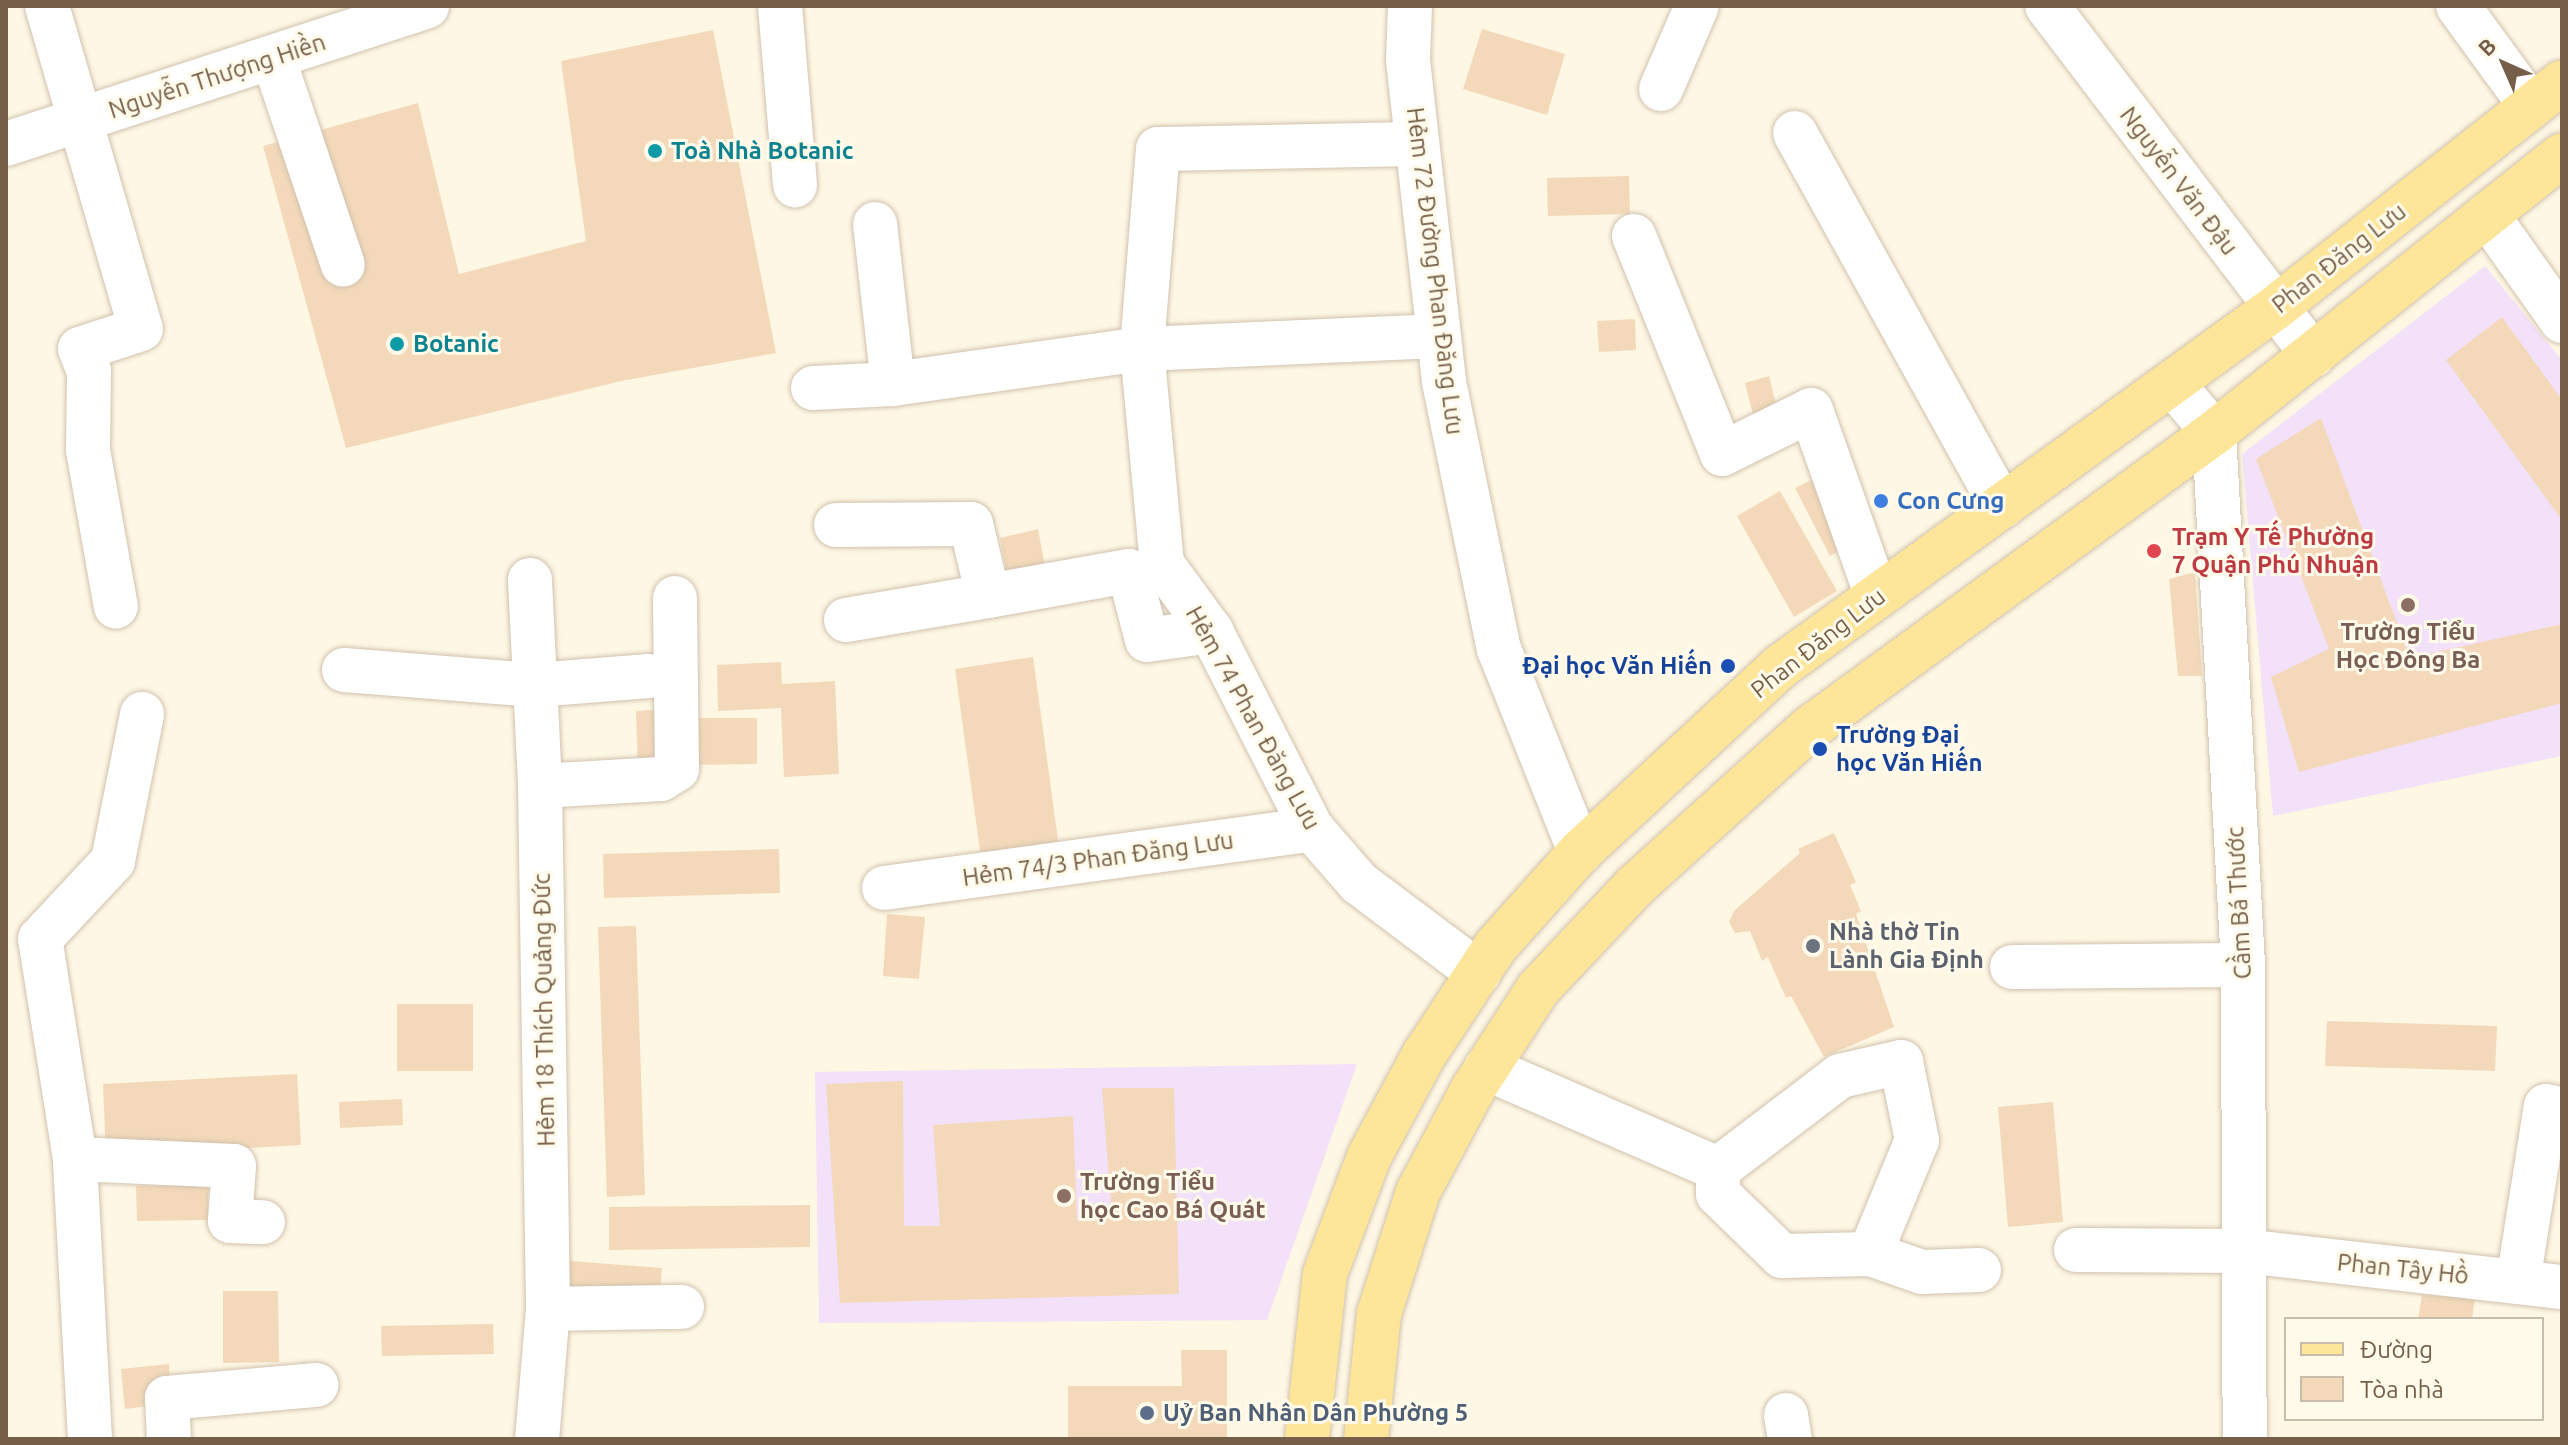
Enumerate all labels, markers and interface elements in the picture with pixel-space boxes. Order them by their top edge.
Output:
north arrow [2464,24,2544,104]
street label: Nguyễn Thượng Hiền [105,27,329,125]
text: B [2473,33,2501,61]
street label: Nguyễn Văn Đậu [2114,101,2244,261]
street label: Hẻm 72 Đường Phan Đăng Lưu [1401,106,1469,436]
place label: Toà Nhà Botanic [671,137,853,165]
marker: Toà Nhà Botanic [646,142,664,160]
street label: Phan Đăng Lưu [2266,197,2412,319]
place label: Botanic [413,330,499,358]
marker: Botanic [388,335,406,353]
place label: Con Cưng [1897,487,2004,515]
marker: Con Cưng [1872,492,1890,510]
place label: Trạm Y Tế Phường 7 Quận Phú Nhuận [2172,523,2379,579]
marker: Trạm Y Tế Phường 7 Quận Phú Nhuận [2143,540,2165,562]
street label: Phan Đăng Lưu [1745,582,1891,704]
marker: Trường Tiểu Học Đông Ba [2399,596,2417,614]
street label: Hẻm 74 Phan Đăng Lưu [1180,601,1326,835]
place label: Trường Tiểu Học Đông Ba [2336,618,2480,674]
place label: Đại học Văn Hiến [1522,652,1712,680]
marker: Đại học Văn Hiến [1719,657,1737,675]
place label: Trường Đại học Văn Hiến [1836,721,1983,777]
marker: Trường Đại học Văn Hiến [1811,740,1829,758]
street label: Hẻm 74/3 Phan Đăng Lưu [961,826,1235,892]
street label: Cầm Bá Thước [2221,826,2257,980]
street label: Hẻm 18 Thích Quảng Đức [527,873,561,1147]
place label: Nhà thờ Tin Lành Gia Định [1829,918,1984,974]
marker: Nhà thờ Tin Lành Gia Định [1804,937,1822,955]
place label: Trường Tiểu học Cao Bá Quát [1080,1168,1266,1224]
marker: Trường Tiểu học Cao Bá Quát [1055,1187,1073,1205]
street label: Phan Tây Hồ [2336,1248,2470,1290]
legend [2284,1317,2544,1421]
text: Đường [2360,1336,2433,1363]
text: Tòa nhà [2360,1376,2444,1403]
place label: Uỷ Ban Nhân Dân Phường 5 [1163,1399,1468,1427]
marker: Uỷ Ban Nhân Dân Phường 5 [1138,1404,1156,1422]

